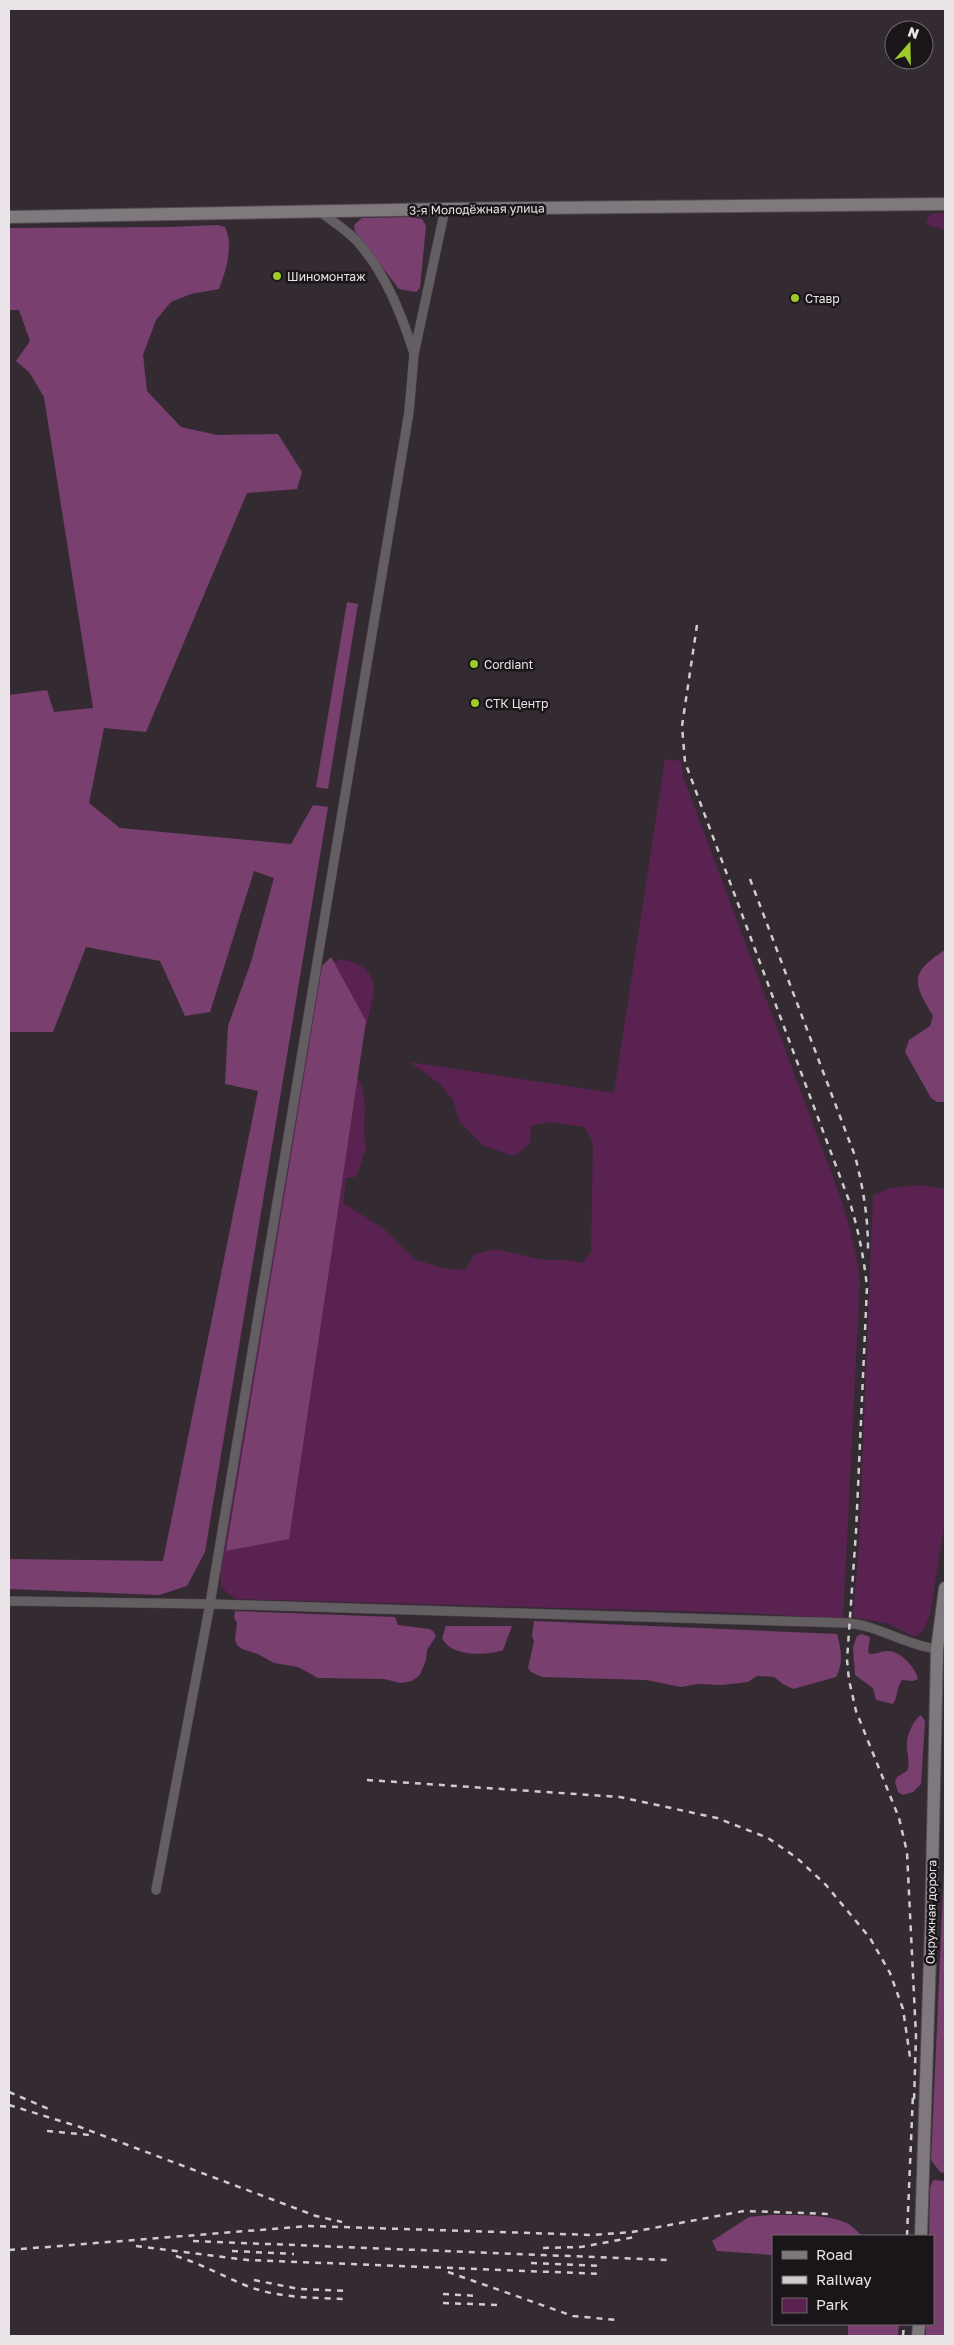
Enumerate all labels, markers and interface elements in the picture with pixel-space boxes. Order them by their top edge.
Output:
north arrow [884,20,934,70]
text: N [906,23,922,42]
street label: 3-я Молодёжная улица [409,200,545,218]
place label: Шиномонтаж [287,269,366,284]
marker: Шиномонтаж [271,270,283,282]
place label: Ставр [805,291,840,306]
marker: Ставр [789,292,801,304]
place label: Cordiant [484,657,534,672]
marker: Cordiant [468,658,480,670]
place label: СТК Центр [485,696,548,711]
marker: СТК Центр [469,697,481,709]
street label: Окружная дорога [923,1860,939,1964]
legend [772,2235,934,2325]
text: Road [816,2245,853,2263]
text: Railway [816,2270,872,2288]
text: Park [816,2295,849,2313]

